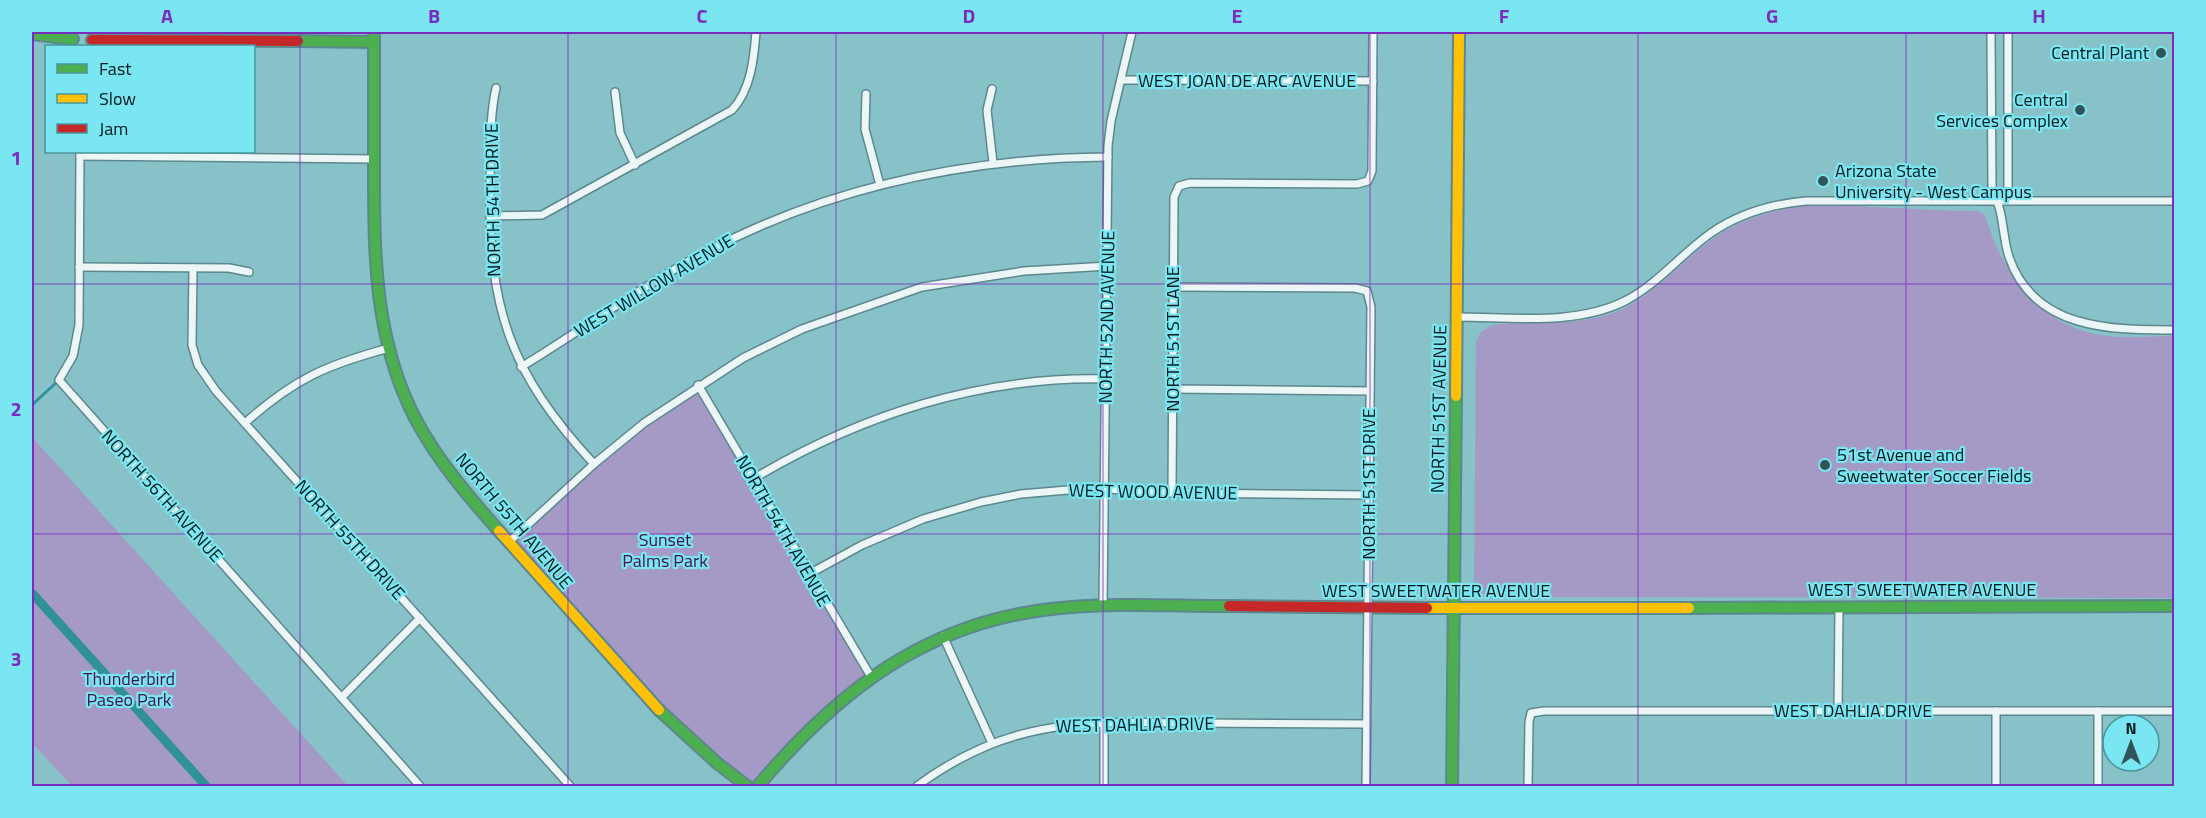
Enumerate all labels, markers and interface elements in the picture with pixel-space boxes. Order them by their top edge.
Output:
text: A [161,0,173,31]
text: B [428,0,440,31]
text: C [697,0,708,31]
text: D [963,0,975,31]
text: E [1231,0,1243,31]
text: F [1499,0,1510,31]
text: G [1766,0,1778,31]
text: H [2032,0,2046,31]
place label: Central Plant [2051,39,2150,66]
legend [45,45,255,153]
marker: Central Plant [2154,46,2168,60]
text: Fast [99,55,132,82]
street label: WEST JOAN DE ARC AVENUE [1138,67,1356,94]
text: Slow [99,85,136,112]
place label: Central Services Complex [1936,86,2068,134]
marker: Central Services Complex [2073,103,2087,117]
text: Jam [99,115,128,142]
street label: NORTH 54TH DRIVE [478,123,507,277]
text: 1 [10,142,22,173]
place label: Arizona State University - West Campus [1835,157,2032,205]
marker: Arizona State University - West Campus [1816,174,1830,188]
street label: WEST WILLOW AVENUE [569,227,739,344]
street label: NORTH 52ND AVENUE [1091,230,1122,404]
street label: NORTH 51ST LANE [1159,266,1186,412]
street label: NORTH 51ST AVENUE [1424,325,1453,493]
text: 2 [10,393,22,424]
street label: NORTH 51ST DRIVE [1355,408,1382,560]
street label: NORTH 56TH AVENUE [95,423,230,568]
place label: 51st Avenue and Sweetwater Soccer Fields [1837,441,2031,489]
street label: NORTH 55TH AVENUE [449,447,580,595]
street label: NORTH 54TH AVENUE [729,450,838,611]
marker: 51st Avenue and Sweetwater Soccer Fields [1818,458,1832,472]
street label: NORTH 55TH DRIVE [289,473,412,606]
street label: WEST WOOD AVENUE [1068,477,1238,506]
park label: Sunset Palms Park [622,526,708,574]
street label: WEST SWEETWATER AVENUE [1808,576,2036,603]
street label: WEST SWEETWATER AVENUE [1322,577,1550,604]
text: 3 [10,643,22,674]
park label: Thunderbird Paseo Park [83,665,175,713]
street label: WEST DAHLIA DRIVE [1774,697,1932,724]
street label: WEST DAHLIA DRIVE [1055,710,1215,739]
north arrow [2101,713,2161,773]
text: N [2125,716,2137,740]

